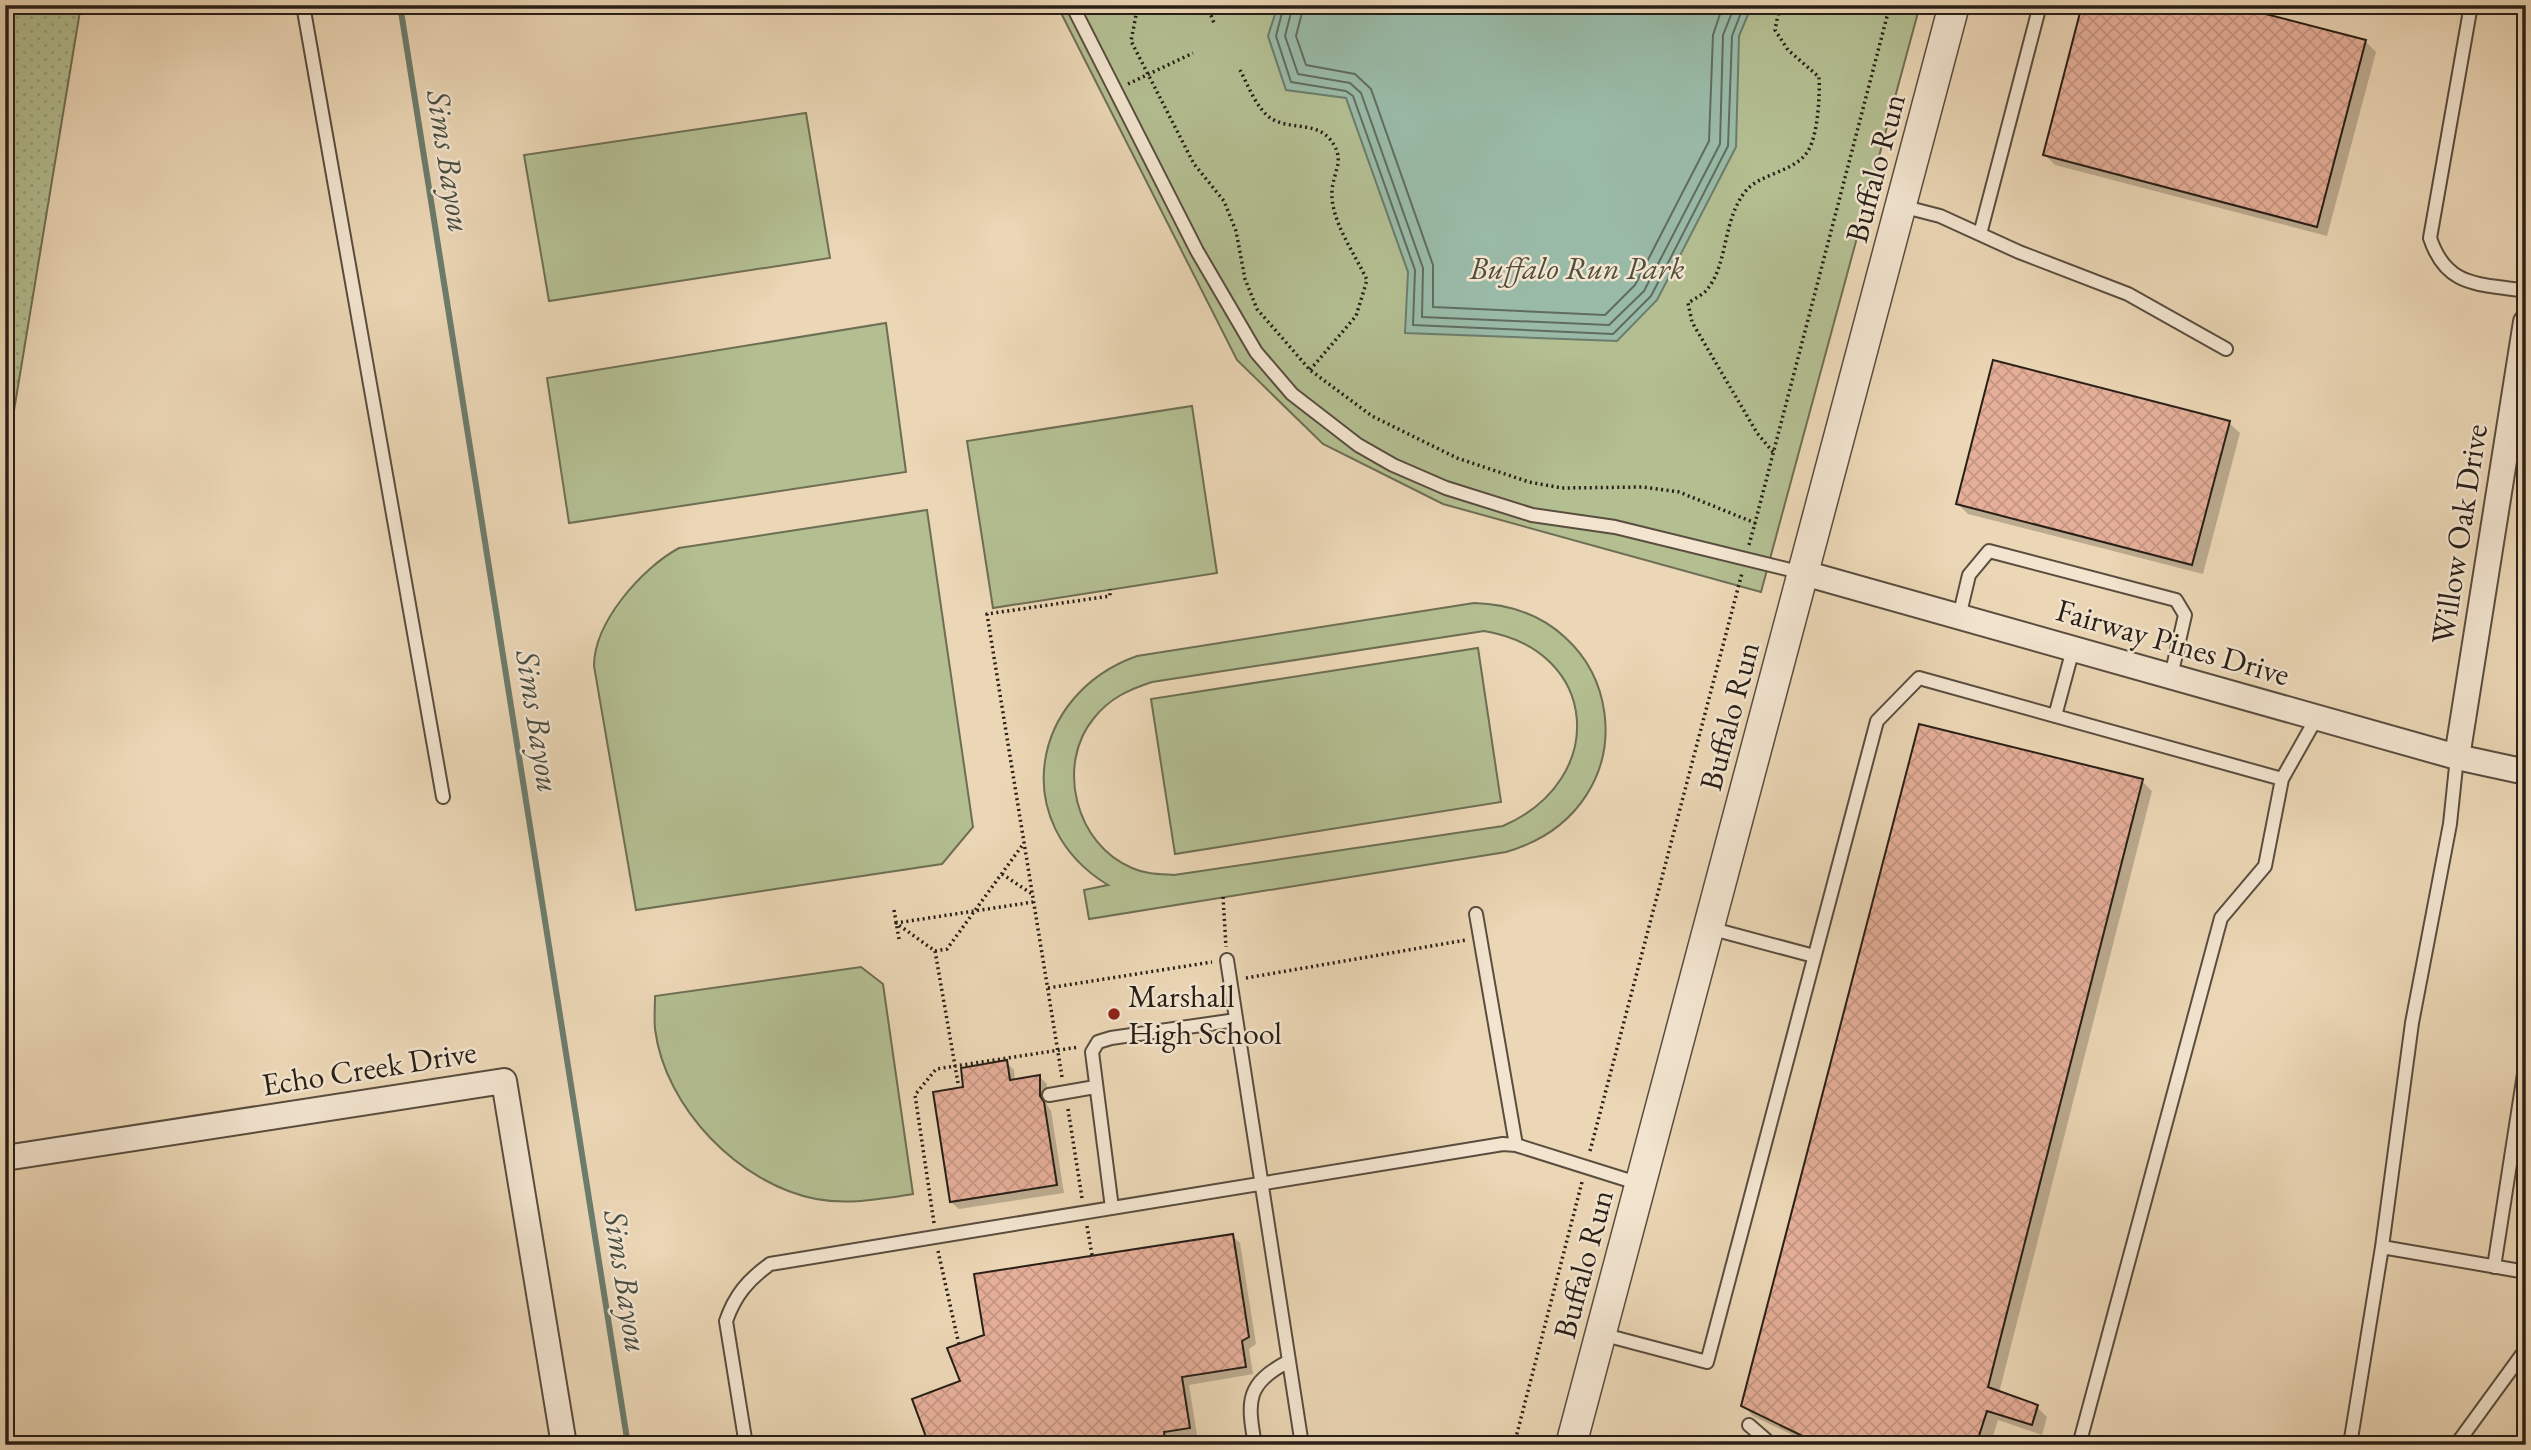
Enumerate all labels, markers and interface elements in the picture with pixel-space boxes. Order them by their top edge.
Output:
water label: Sims Bayou [417,86,482,235]
street label: Buffalo Run [1835,89,1915,247]
park label: Buffalo Run Park [1468,247,1685,289]
street label: Willow Oak Drive [2421,421,2497,647]
street label: Fairway Pines Drive [2051,589,2295,695]
street label: Buffalo Run [1689,637,1769,795]
water label: Sims Bayou [506,646,571,795]
place label: Marshall High School [1128,975,1282,1054]
marker: Marshall High School [1106,1006,1122,1022]
street label: Echo Creek Drive [259,1030,479,1106]
street label: Buffalo Run [1543,1185,1623,1343]
water label: Sims Bayou [594,1206,659,1355]

